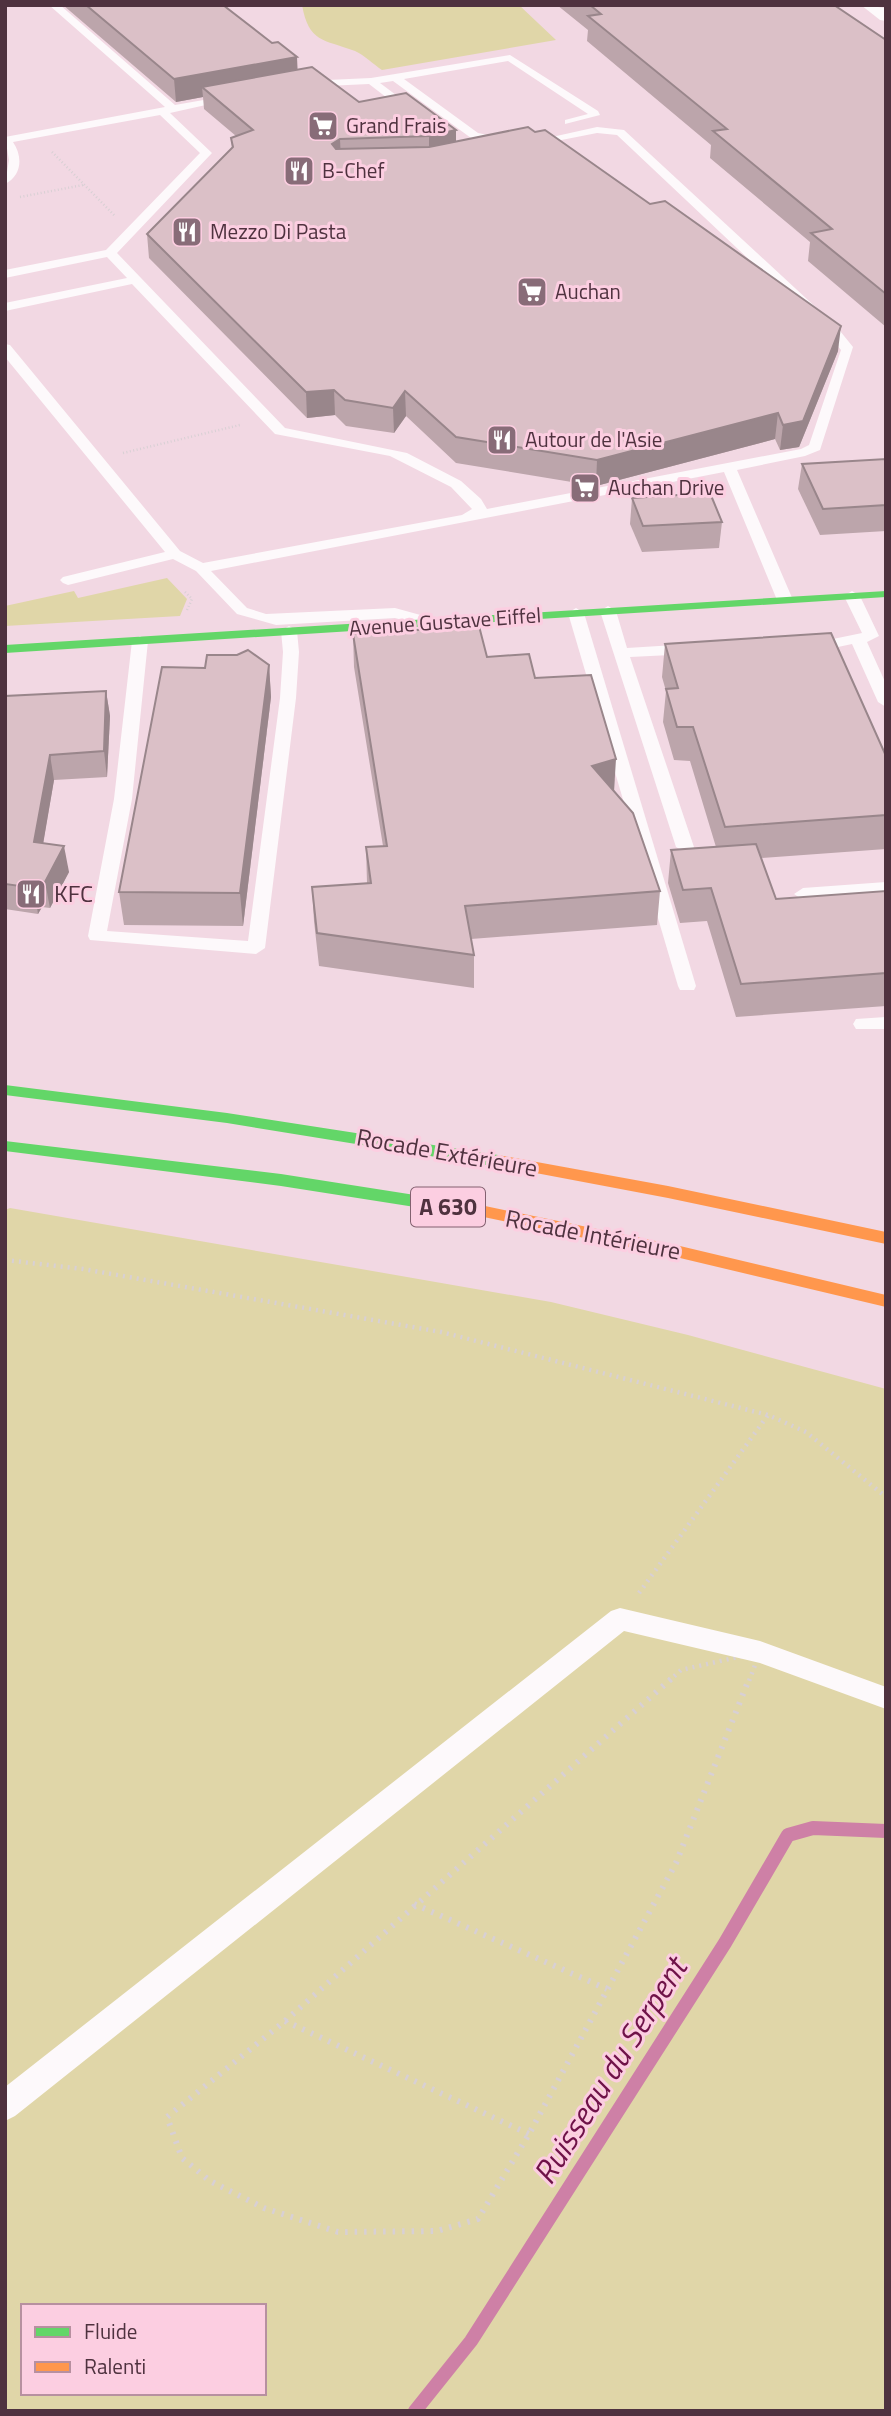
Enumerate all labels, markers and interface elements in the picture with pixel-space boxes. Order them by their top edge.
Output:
supermarket icon: Grand Frais [306,109,340,143]
place label: Grand Frais [346,109,447,141]
restaurant icon: B-Chef [282,154,316,188]
place label: B-Chef [322,154,384,186]
restaurant icon: Mezzo Di Pasta [170,215,204,249]
place label: Mezzo Di Pasta [210,215,347,247]
supermarket icon: Auchan [515,275,549,309]
place label: Auchan [555,275,621,307]
restaurant icon: Autour de l'Asie [485,423,519,457]
place label: Autour de l'Asie [525,423,662,455]
supermarket icon: Auchan Drive [568,471,602,505]
place label: Auchan Drive [608,471,724,503]
street label: Avenue Gustave Eiffel [348,598,542,644]
place label: KFC [54,875,93,911]
restaurant icon: KFC [14,877,48,911]
street label: Rocade Extérieure [354,1118,540,1186]
road number: A 630 [411,1188,485,1226]
street label: Rocade Intérieure [503,1199,684,1269]
water label: Ruisseau du Serpent [520,1945,700,2193]
legend [21,2304,266,2395]
text: Fluide [84,2315,137,2347]
text: Ralenti [84,2350,146,2382]

